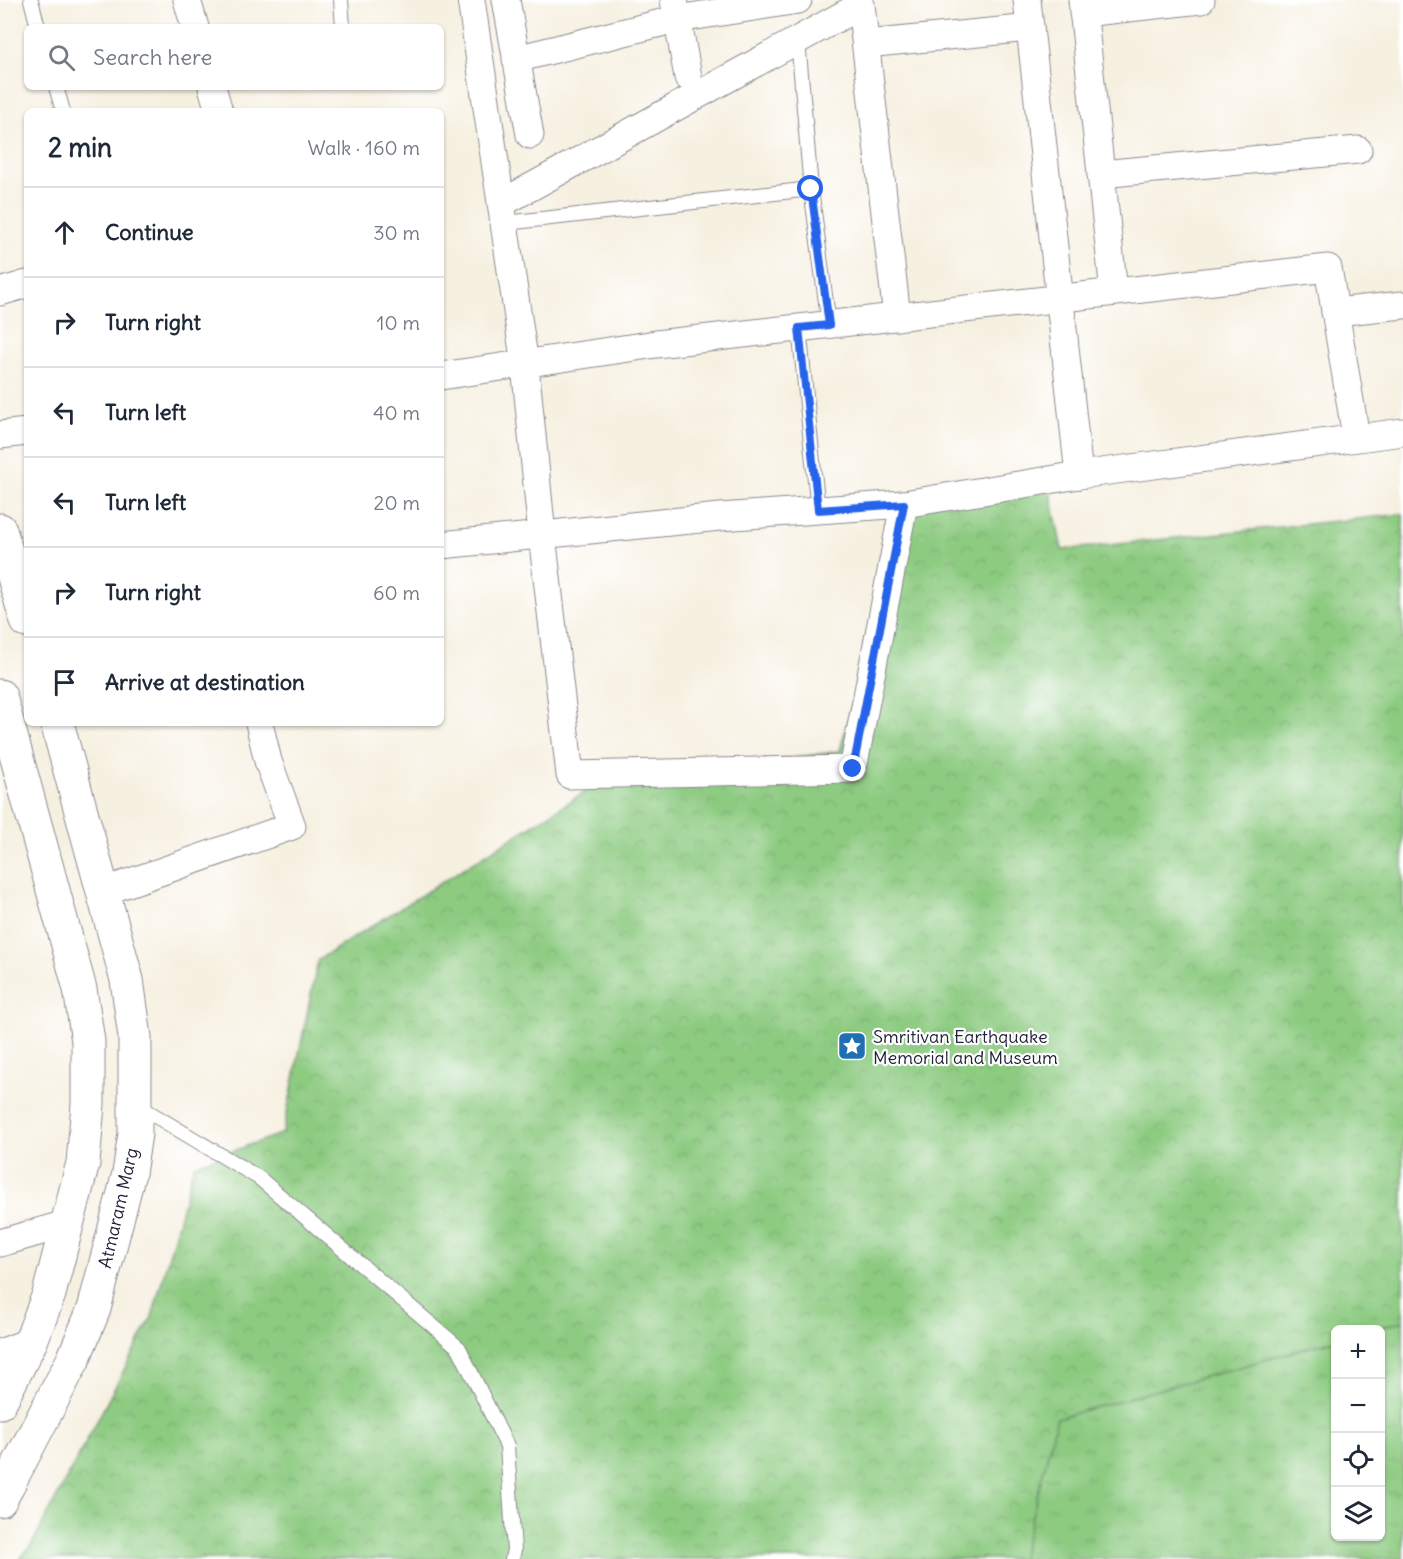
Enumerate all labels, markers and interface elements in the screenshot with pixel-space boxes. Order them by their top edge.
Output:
search box [24,24,444,90]
icon: search [45,41,78,74]
text: Search here [93,43,212,71]
text: 2 min [48,131,112,164]
text: Walk · 160 m [307,135,420,160]
route start [797,175,823,201]
icon: ahead [48,216,81,249]
text: Continue [105,218,194,246]
text: 30 m [373,220,420,245]
icon: right [48,306,81,339]
text: Turn right [105,308,201,336]
text: 10 m [377,310,420,335]
icon: left [48,396,81,429]
text: Turn left [105,398,186,426]
text: 40 m [373,400,420,425]
icon: left [48,486,81,519]
text: Turn left [105,488,186,516]
text: 20 m [374,490,420,515]
icon: right [48,576,81,609]
text: Turn right [105,578,201,606]
text: 60 m [373,580,420,605]
icon: arrive [48,666,81,699]
text: Arrive at destination [105,668,305,696]
route end [839,755,865,781]
place label: Smritivan Earthquake Memorial and Museum [873,1025,1058,1069]
place icon: Smritivan Earthquake Memorial and Museum [836,1030,868,1062]
street label: Atmaram Marg [93,1146,143,1270]
map controls [1331,1325,1385,1541]
button: + [1331,1325,1385,1379]
button: − [1331,1379,1385,1433]
button: locate [1331,1433,1385,1487]
button: layers [1331,1487,1385,1541]

